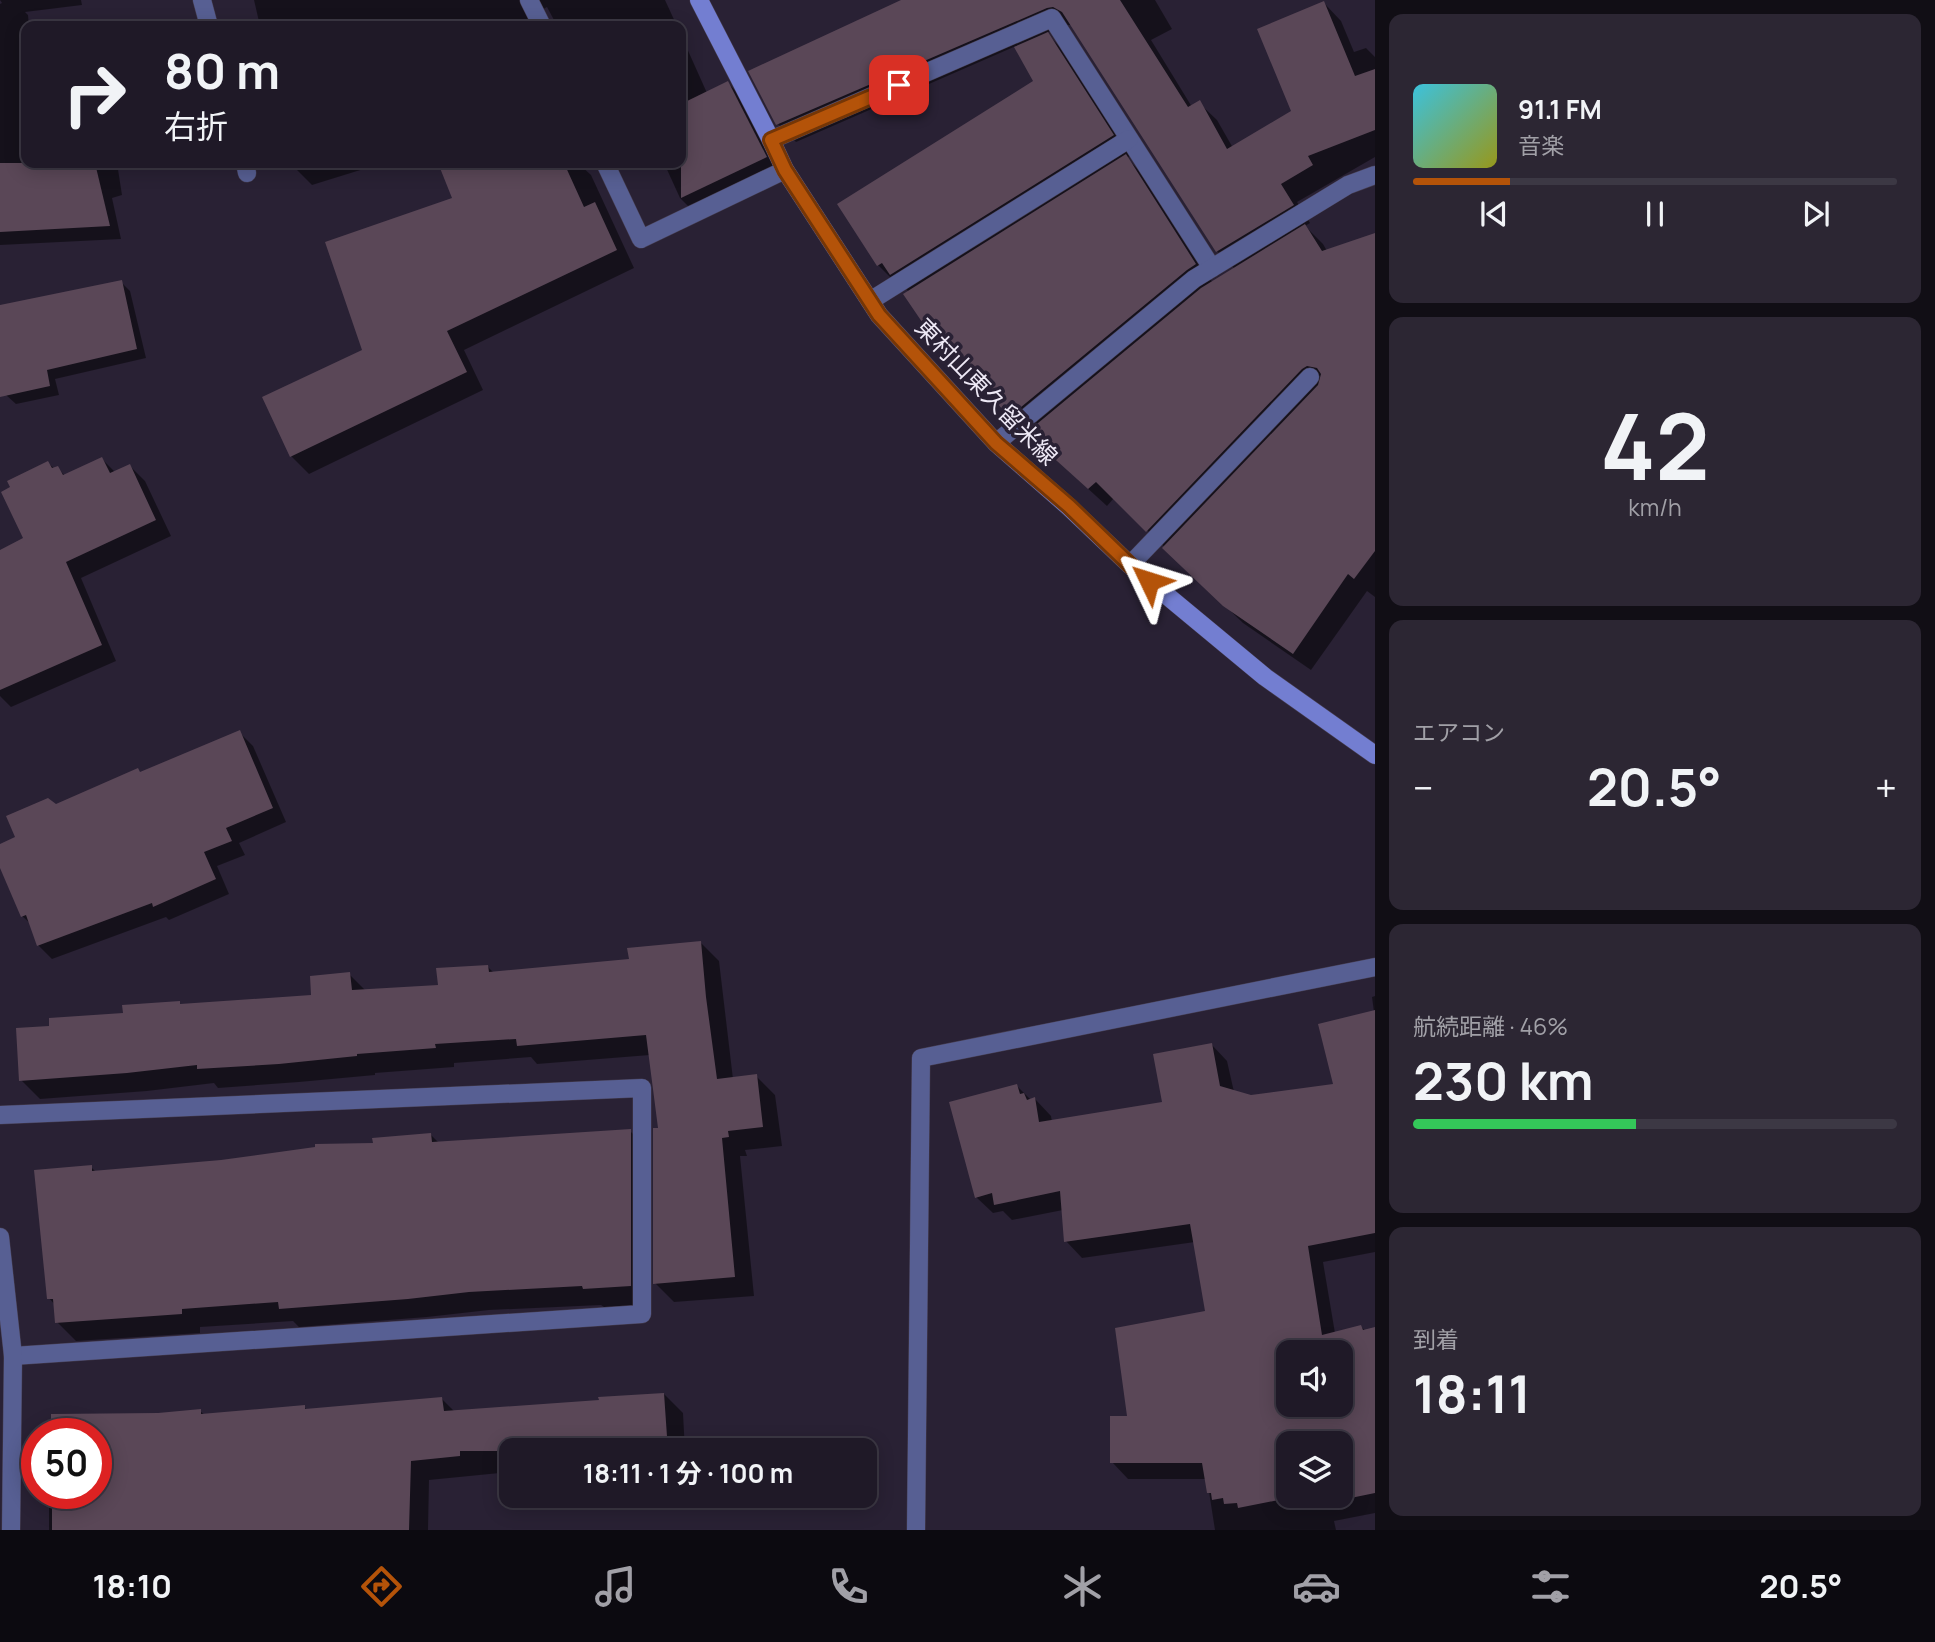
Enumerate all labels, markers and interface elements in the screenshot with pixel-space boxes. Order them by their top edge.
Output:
text: 80 m [164,37,280,104]
icon: right [49,49,140,140]
pin [869,55,929,115]
icon: arrive [880,66,918,104]
text: 91.1 FM [1518,91,1602,127]
text: 右折 [164,104,228,148]
text: 音楽 [1518,129,1564,161]
icon: previous [1475,195,1513,233]
icon: pause [1636,195,1674,233]
icon: next [1797,195,1835,233]
street label: 東村山東久留米線 [908,310,1066,472]
text: 42 [1600,383,1710,507]
text: km/h [1628,491,1682,523]
position arrow [1112,544,1186,618]
text: エアコン [1413,716,1505,748]
text: 20.5° [1587,751,1722,822]
text: − [1413,761,1434,813]
text: + [1875,761,1897,813]
text: 航続距離 · 46% [1413,1010,1568,1042]
text: 230 km [1413,1045,1594,1116]
text: 到着 [1413,1323,1459,1355]
map controls [1276,1340,1353,1508]
button: sound [1276,1340,1353,1417]
text: 18:11 [1413,1358,1531,1429]
speed limit sign: 50 [21,1418,112,1509]
button: layers [1276,1431,1353,1508]
text: 18:11 · 1 分 · 100 m [583,1455,793,1491]
icon: directions [357,1562,406,1611]
icon: music [591,1562,640,1611]
icon: phone [824,1562,873,1611]
icon: climate [1058,1562,1107,1611]
icon: car [1292,1562,1341,1611]
icon: filters [1526,1562,1575,1611]
text: 18:10 [92,1564,172,1608]
text: 20.5° [1760,1564,1843,1608]

